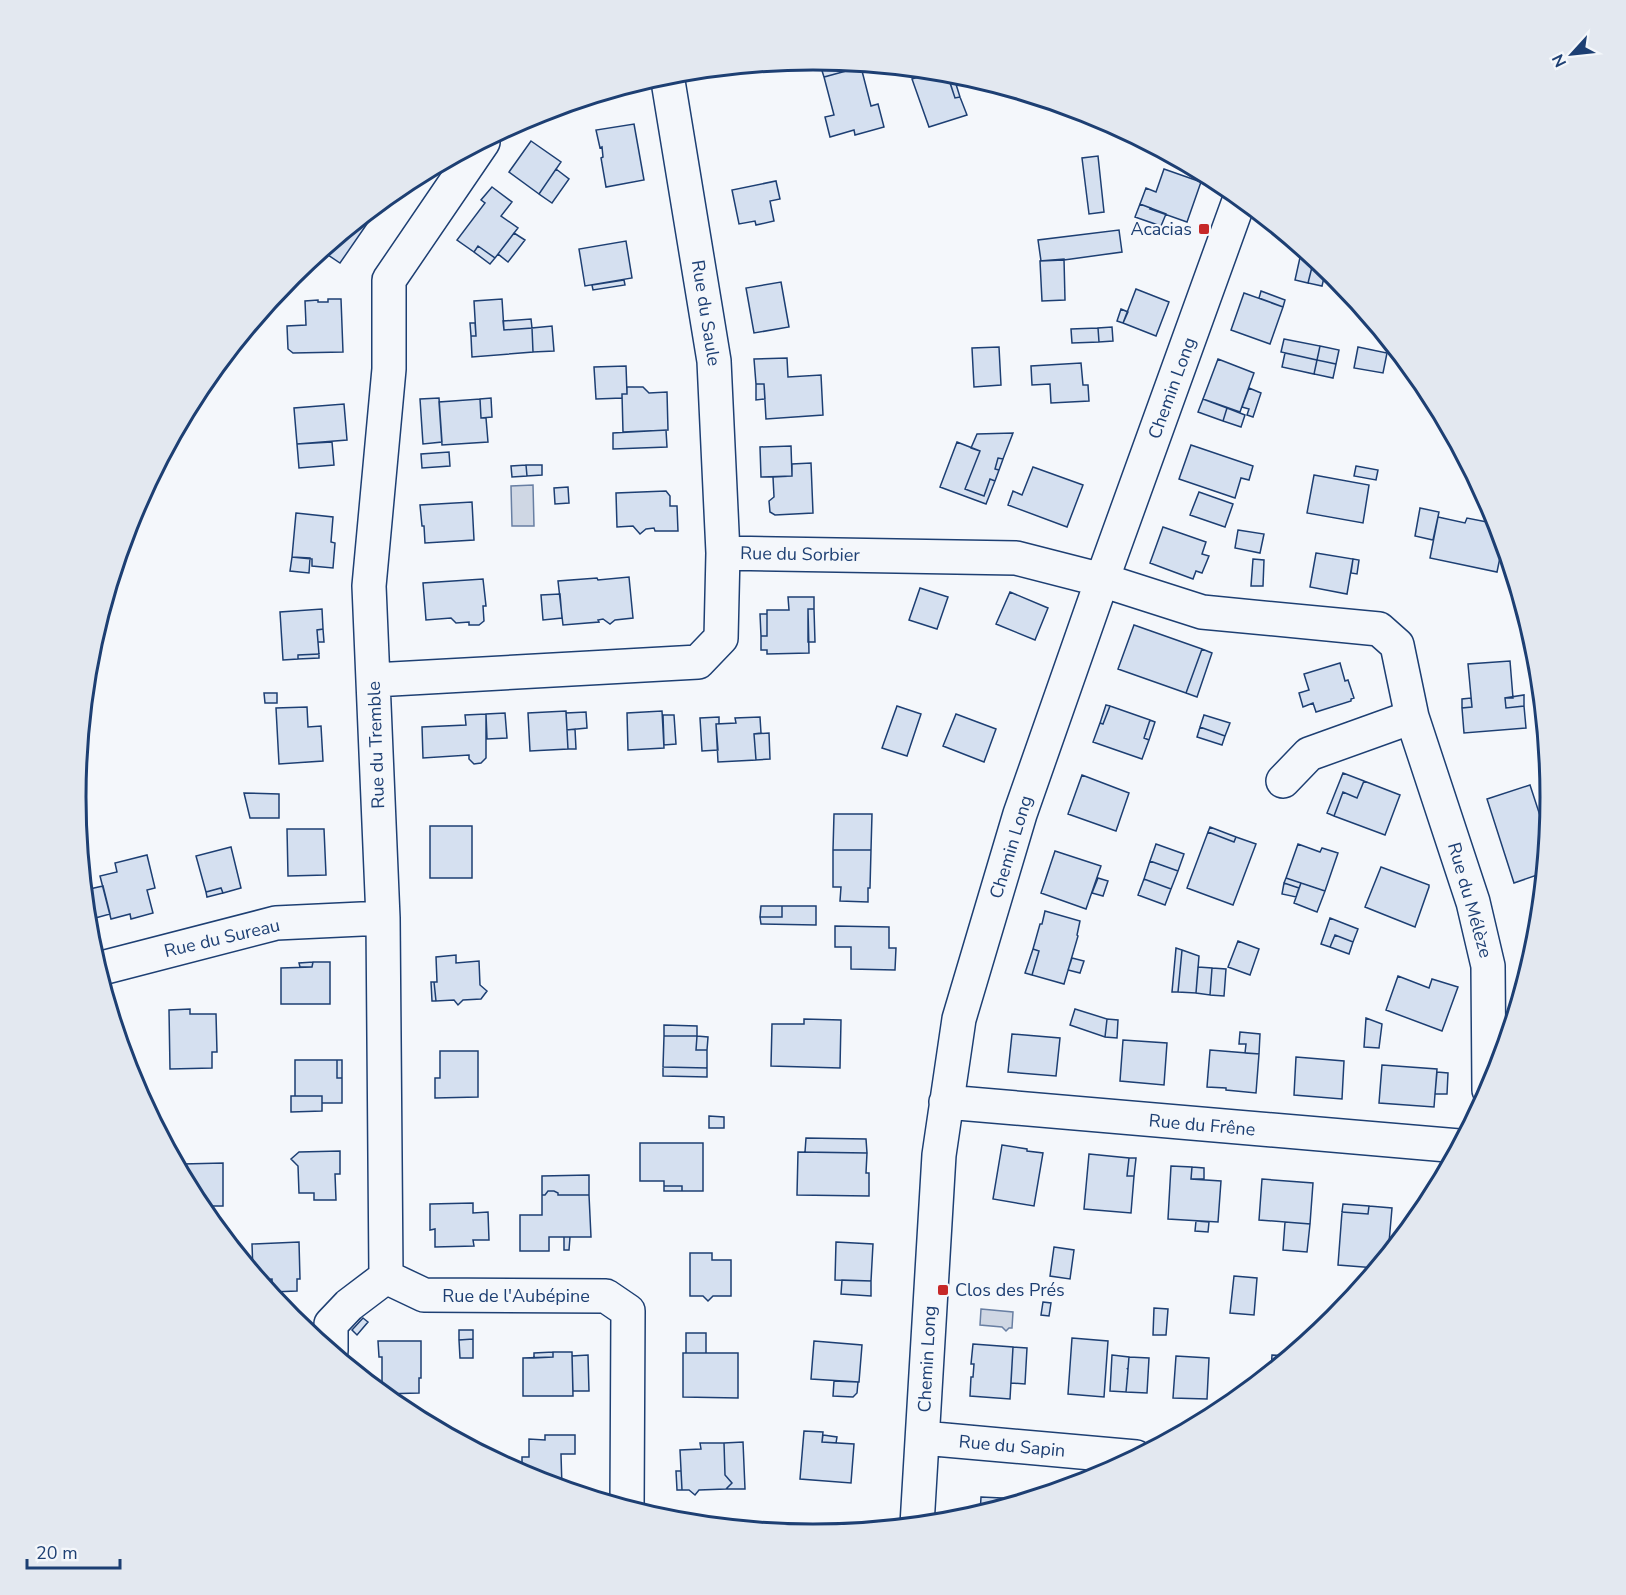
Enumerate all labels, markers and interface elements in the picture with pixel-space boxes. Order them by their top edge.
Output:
north arrow [1542,24,1602,84]
text: N [1547,50,1572,71]
place label: Acacias [1130,217,1192,241]
marker: Acacias [1197,222,1211,236]
street label: Rue du Saule [686,258,726,368]
street label: Chemin Long [1142,334,1202,442]
street label: Rue du Sorbier [740,541,861,567]
street label: Rue du Tremble [362,681,390,809]
street label: Chemin Long [984,792,1038,902]
street label: Rue du Mélèze [1442,839,1498,961]
street label: Rue du Sureau [162,913,282,963]
street label: Rue du Frêne [1148,1108,1256,1142]
place label: Clos des Prés [955,1278,1065,1302]
marker: Clos des Prés [936,1283,950,1297]
street label: Rue de l'Aubépine [442,1284,590,1308]
street label: Chemin Long [912,1305,942,1413]
street label: Rue du Sapin [958,1429,1066,1463]
scale bar [27,1532,120,1570]
text: 20 m [36,1541,78,1565]

